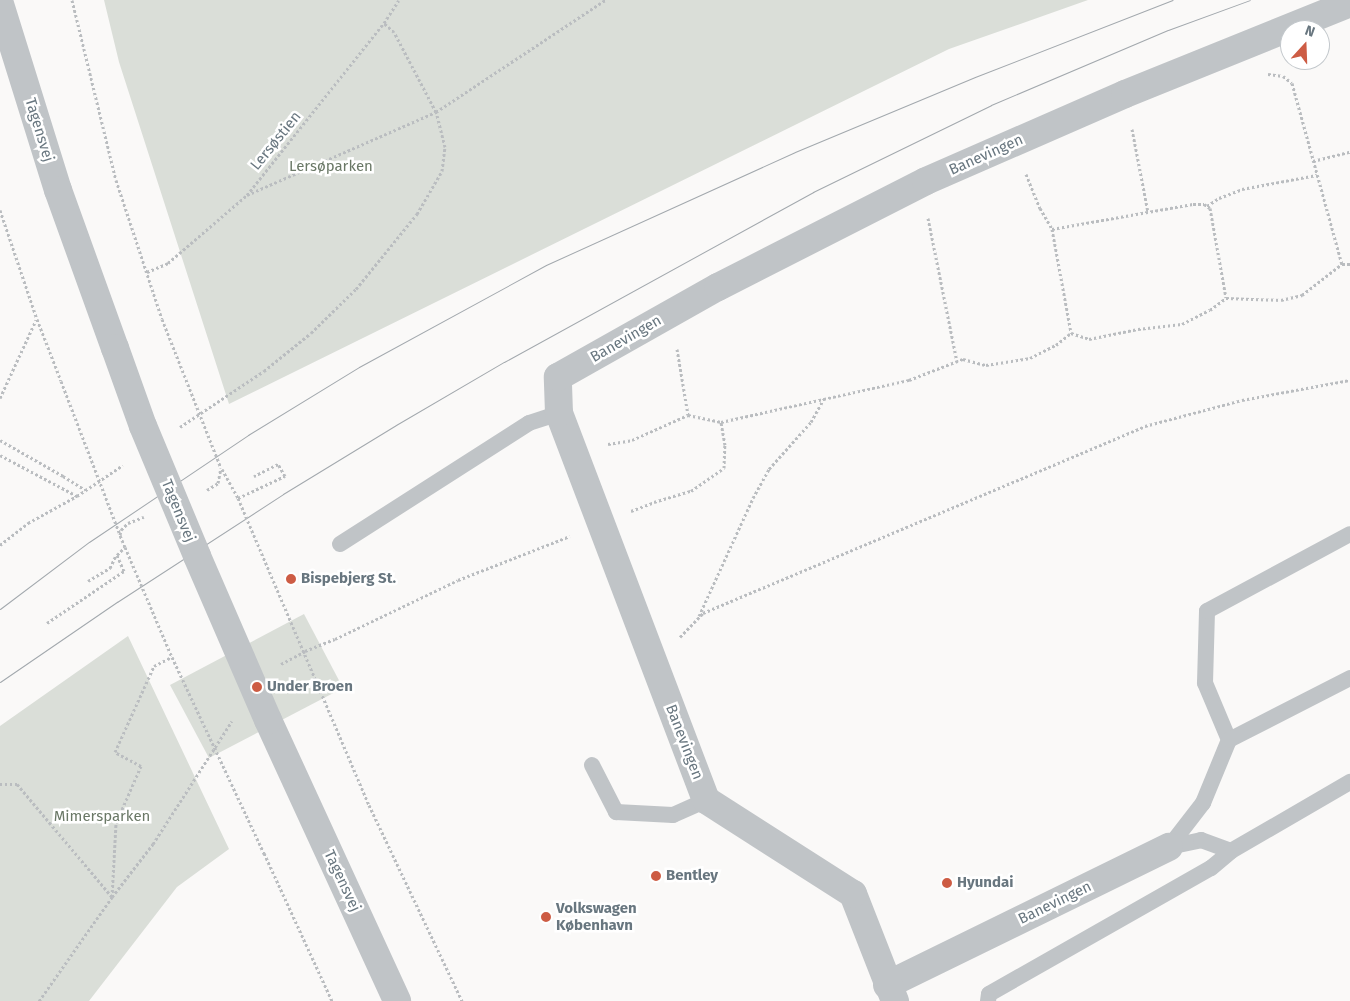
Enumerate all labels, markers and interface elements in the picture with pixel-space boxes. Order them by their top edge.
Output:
north arrow [1280,20,1330,70]
text: N [1303,22,1317,41]
street label: Tagensvej [21,96,57,164]
street label: Lersøstien [247,108,305,174]
street label: Banevingen [946,131,1026,179]
park label: Lersøparken [289,158,373,176]
street label: Banevingen [587,311,665,367]
street label: Tagensvej [157,477,199,545]
place label: Bispebjerg St. [301,570,396,588]
marker: Bispebjerg St. [285,573,297,585]
place label: Under Broen [267,678,353,696]
marker: Under Broen [251,681,263,693]
street label: Banevingen [661,702,707,782]
park label: Mimersparken [54,808,150,826]
street label: Tagensvej [320,847,364,915]
place label: Bentley [666,867,718,885]
marker: Bentley [650,870,662,882]
place label: Hyundai [957,874,1013,892]
marker: Hyundai [941,877,953,889]
street label: Banevingen [1016,878,1094,928]
place label: Volkswagen København [556,899,637,934]
marker: Volkswagen København [540,911,552,923]

